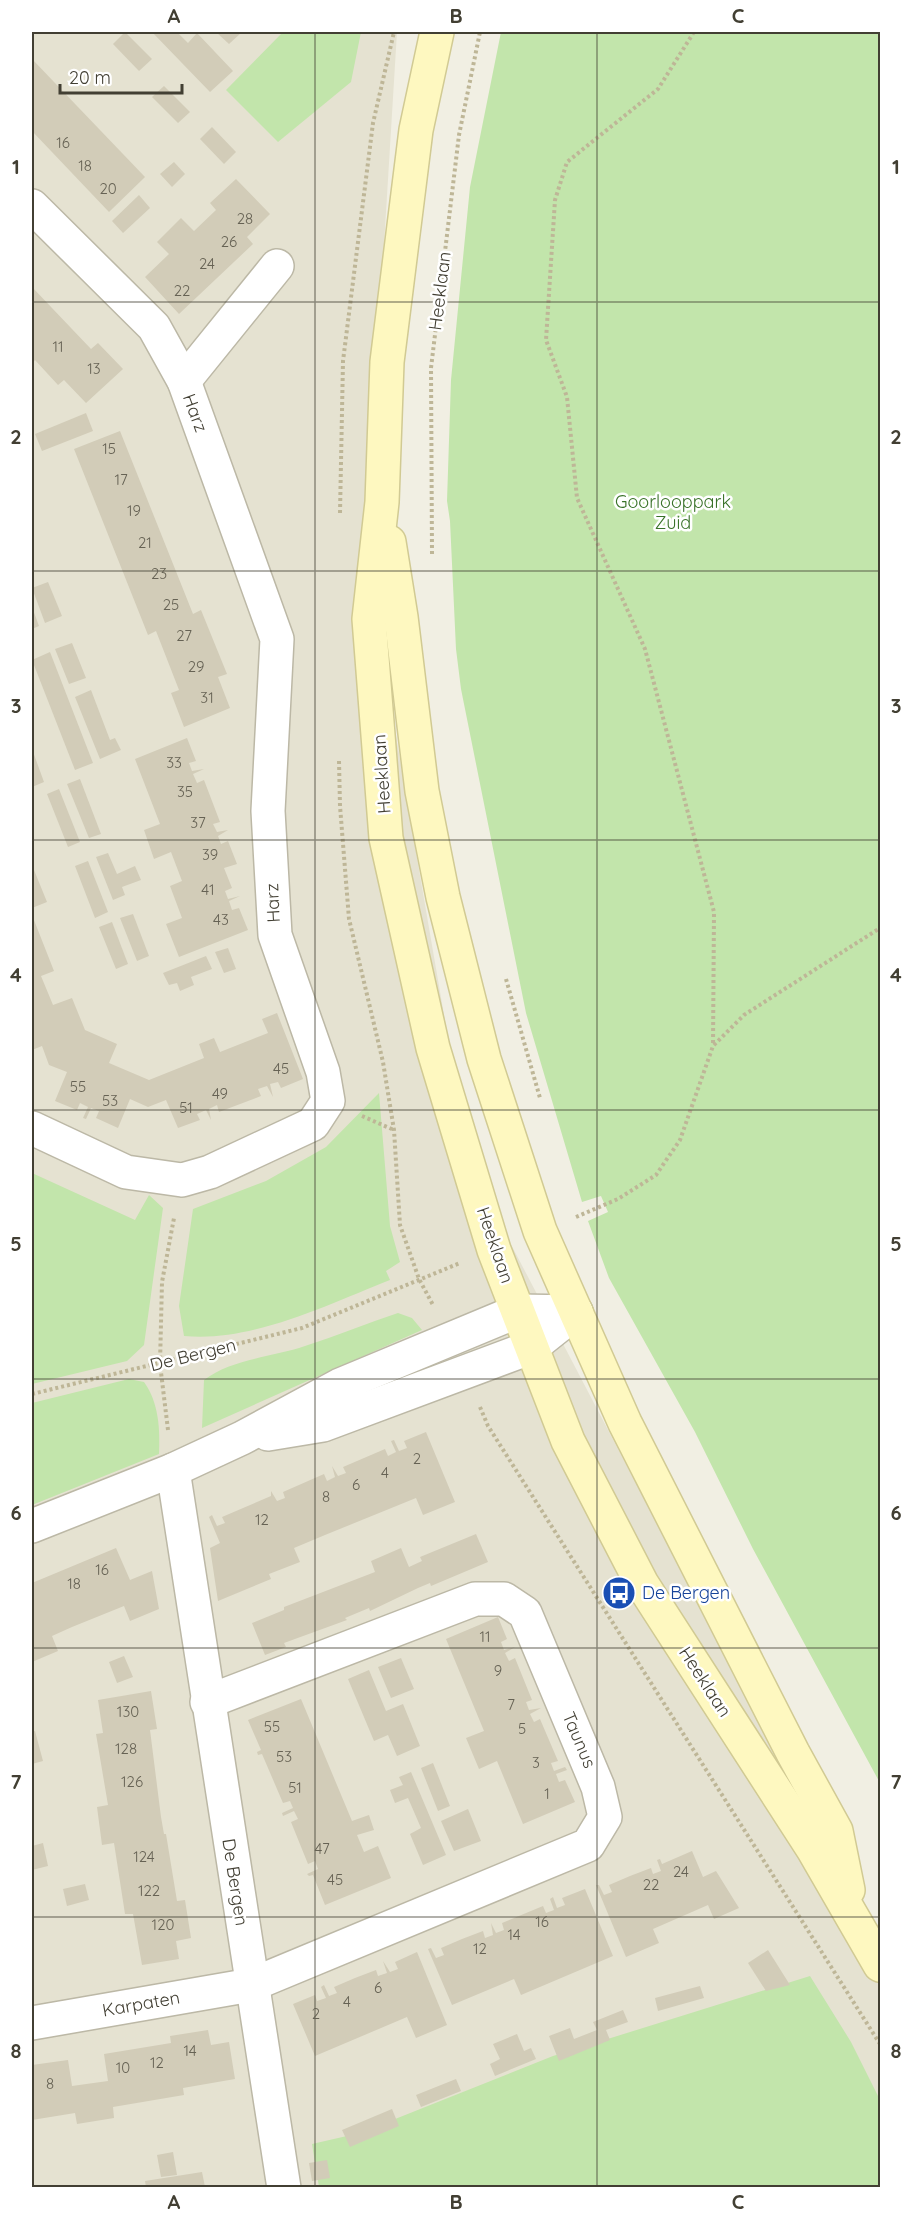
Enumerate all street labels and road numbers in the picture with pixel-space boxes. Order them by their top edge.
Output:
street label: Heeklaan [423,250,456,332]
street label: Harz [178,390,213,435]
street label: Heeklaan [367,734,396,814]
street label: Harz [260,883,285,923]
street label: Heeklaan [472,1204,519,1286]
street label: De Bergen [147,1333,238,1376]
street label: Heeklaan [674,1642,737,1721]
street label: Taunus [557,1708,602,1772]
street label: De Bergen [217,1837,254,1927]
street label: Karpaten [100,1985,182,2022]

